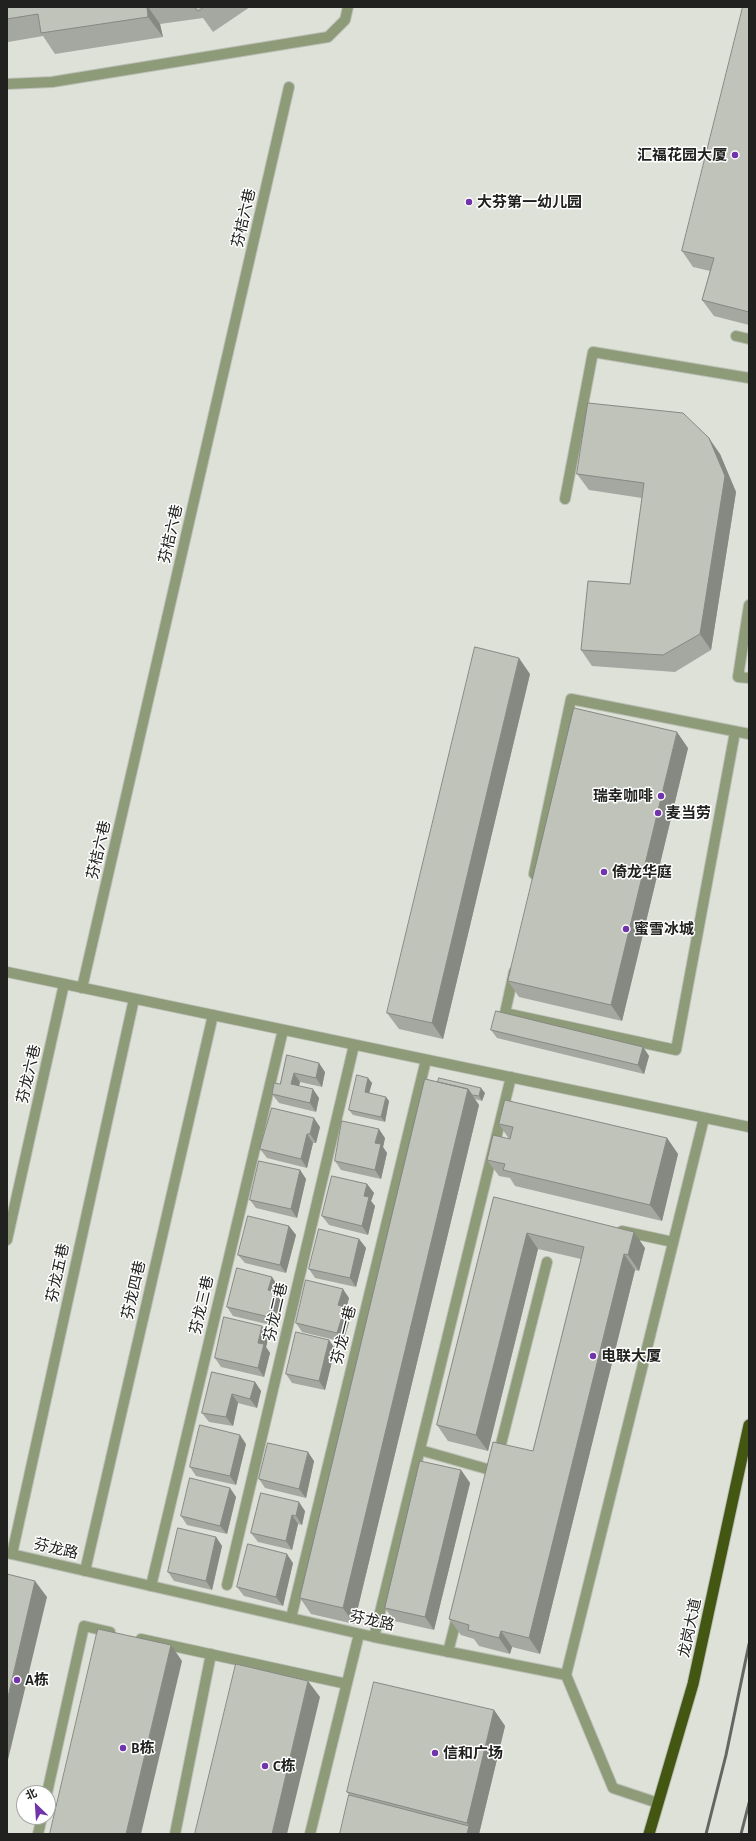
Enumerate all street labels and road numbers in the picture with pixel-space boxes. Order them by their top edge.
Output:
street label: 芬桔六巷 [228,187,260,249]
street label: 芬桔六巷 [155,503,187,565]
street label: 芬桔六巷 [83,819,115,881]
street label: 芬龙六巷 [13,1043,45,1105]
street label: 芬龙五巷 [43,1242,73,1304]
street label: 芬龙四巷 [118,1259,150,1321]
street label: 芬龙三巷 [186,1274,218,1336]
street label: 芬龙二巷 [260,1281,292,1343]
street label: 芬龙一巷 [328,1304,360,1366]
street label: 芬龙路 [32,1535,80,1563]
street label: 龙岗大道 [675,1597,705,1659]
street label: 芬龙路 [348,1608,396,1634]

